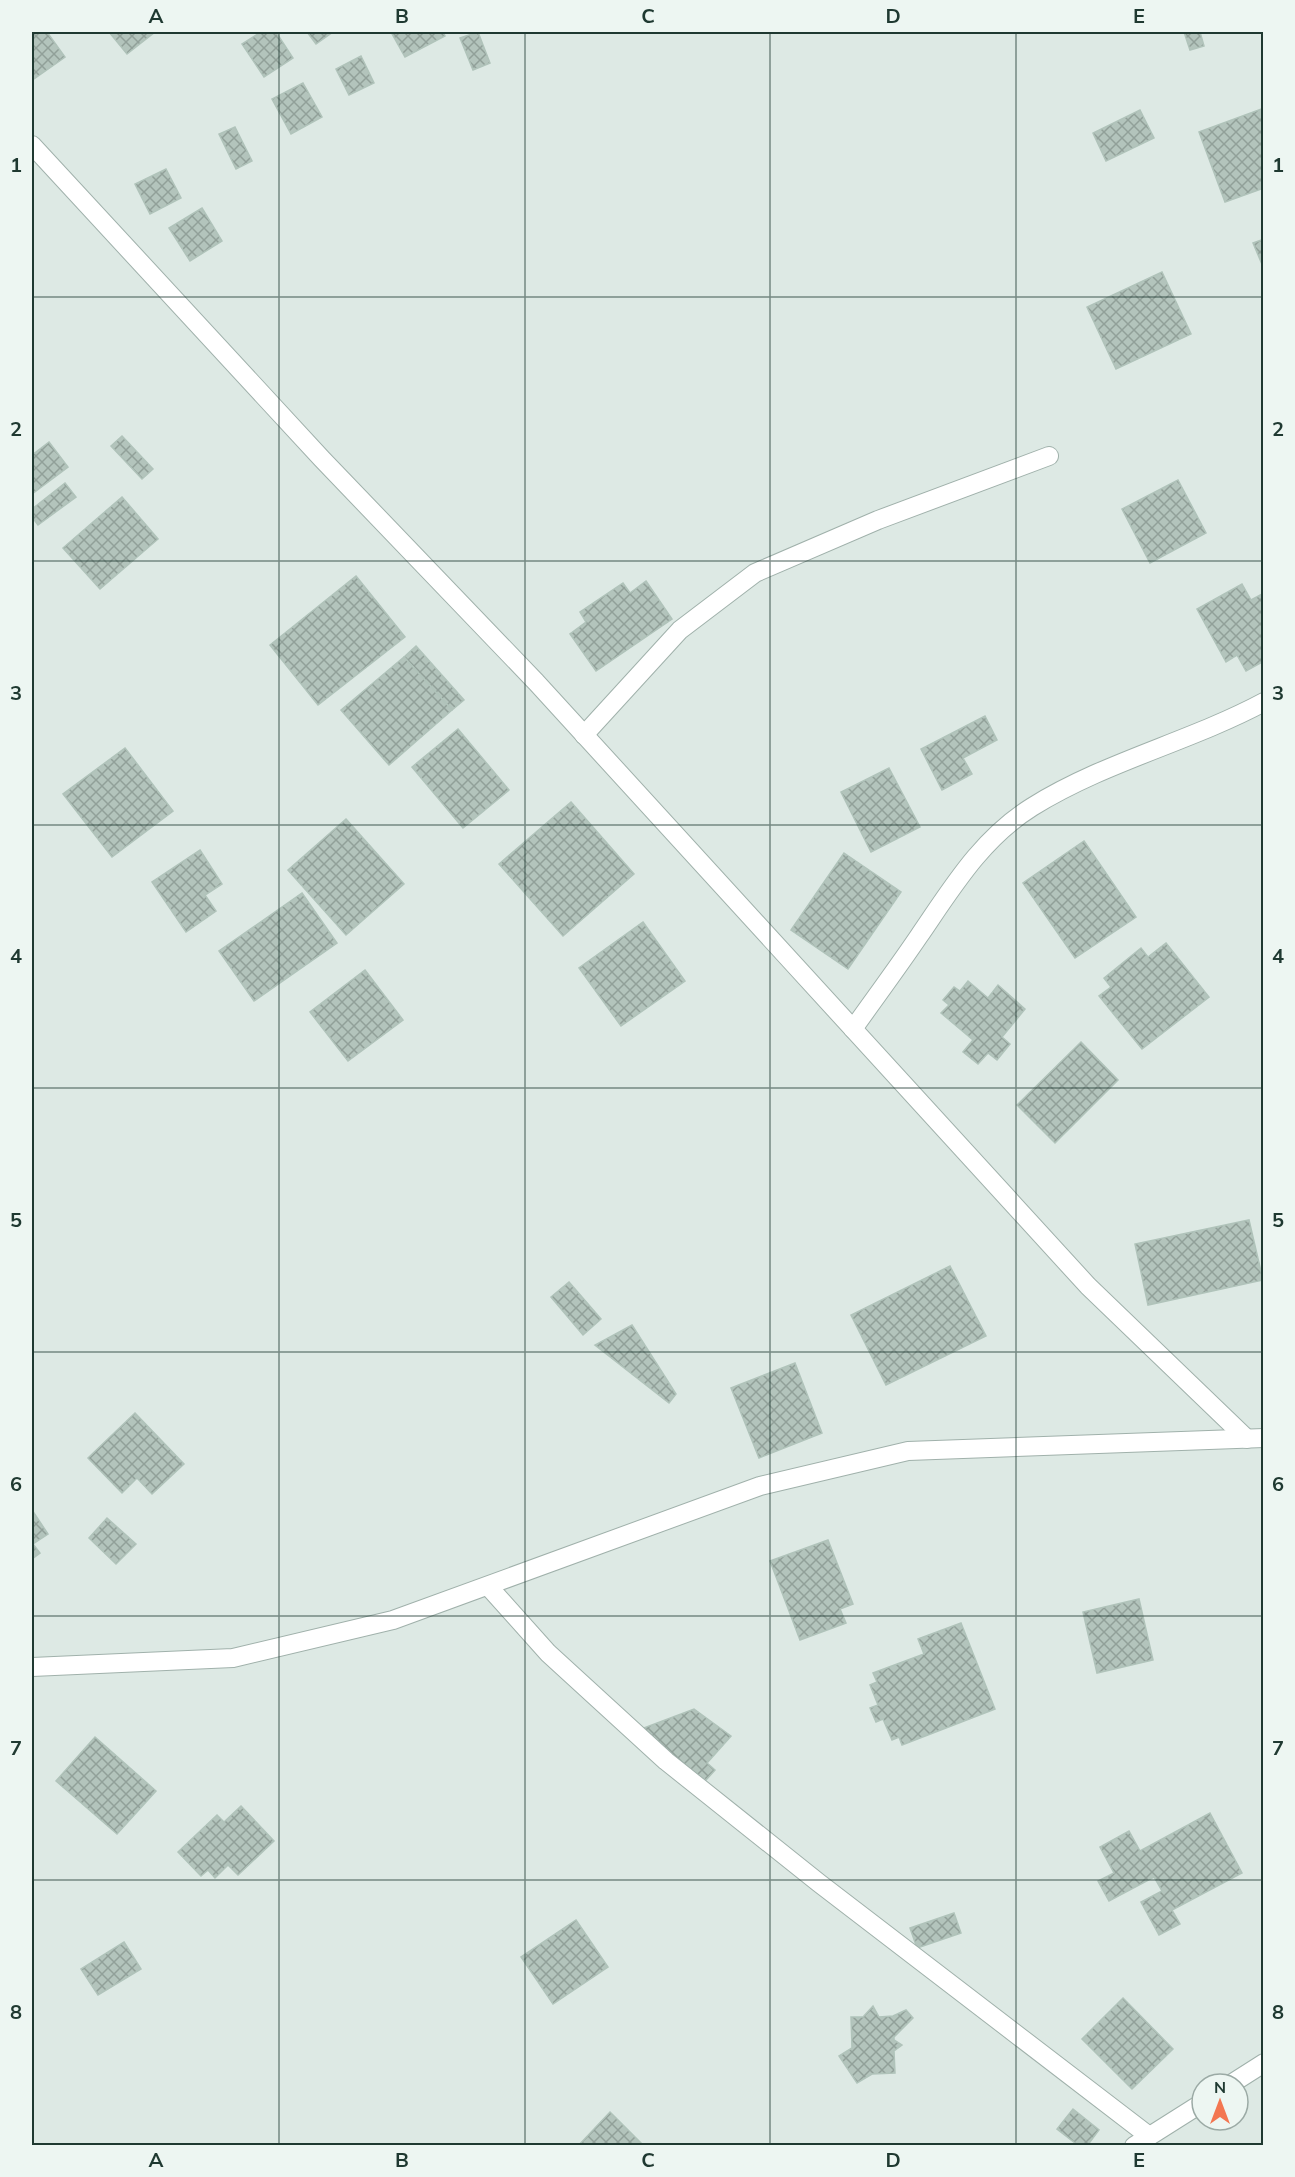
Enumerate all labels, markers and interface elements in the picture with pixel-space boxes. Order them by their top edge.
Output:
text: A [149,3,164,28]
text: B [395,3,409,28]
text: C [641,3,655,28]
text: D [885,3,901,28]
text: E [1133,3,1145,28]
text: 1 [10,152,22,177]
text: 1 [1272,152,1284,177]
text: 2 [10,416,22,441]
text: 2 [1272,416,1284,441]
text: 3 [10,680,22,705]
text: 3 [1272,680,1284,705]
text: 4 [10,943,22,968]
text: 4 [1272,943,1284,968]
text: 5 [10,1207,22,1232]
text: 5 [1272,1207,1284,1232]
text: 6 [10,1471,22,1496]
text: 6 [1272,1471,1284,1496]
text: 7 [10,1735,22,1760]
text: 7 [1272,1735,1284,1760]
text: 8 [10,1999,22,2024]
text: 8 [1272,1999,1284,2024]
north arrow [1190,2072,1250,2132]
text: N [1214,2077,1226,2097]
text: A [149,2147,164,2172]
text: B [395,2147,409,2172]
text: C [641,2147,655,2172]
text: D [885,2147,901,2172]
text: E [1133,2147,1145,2172]

